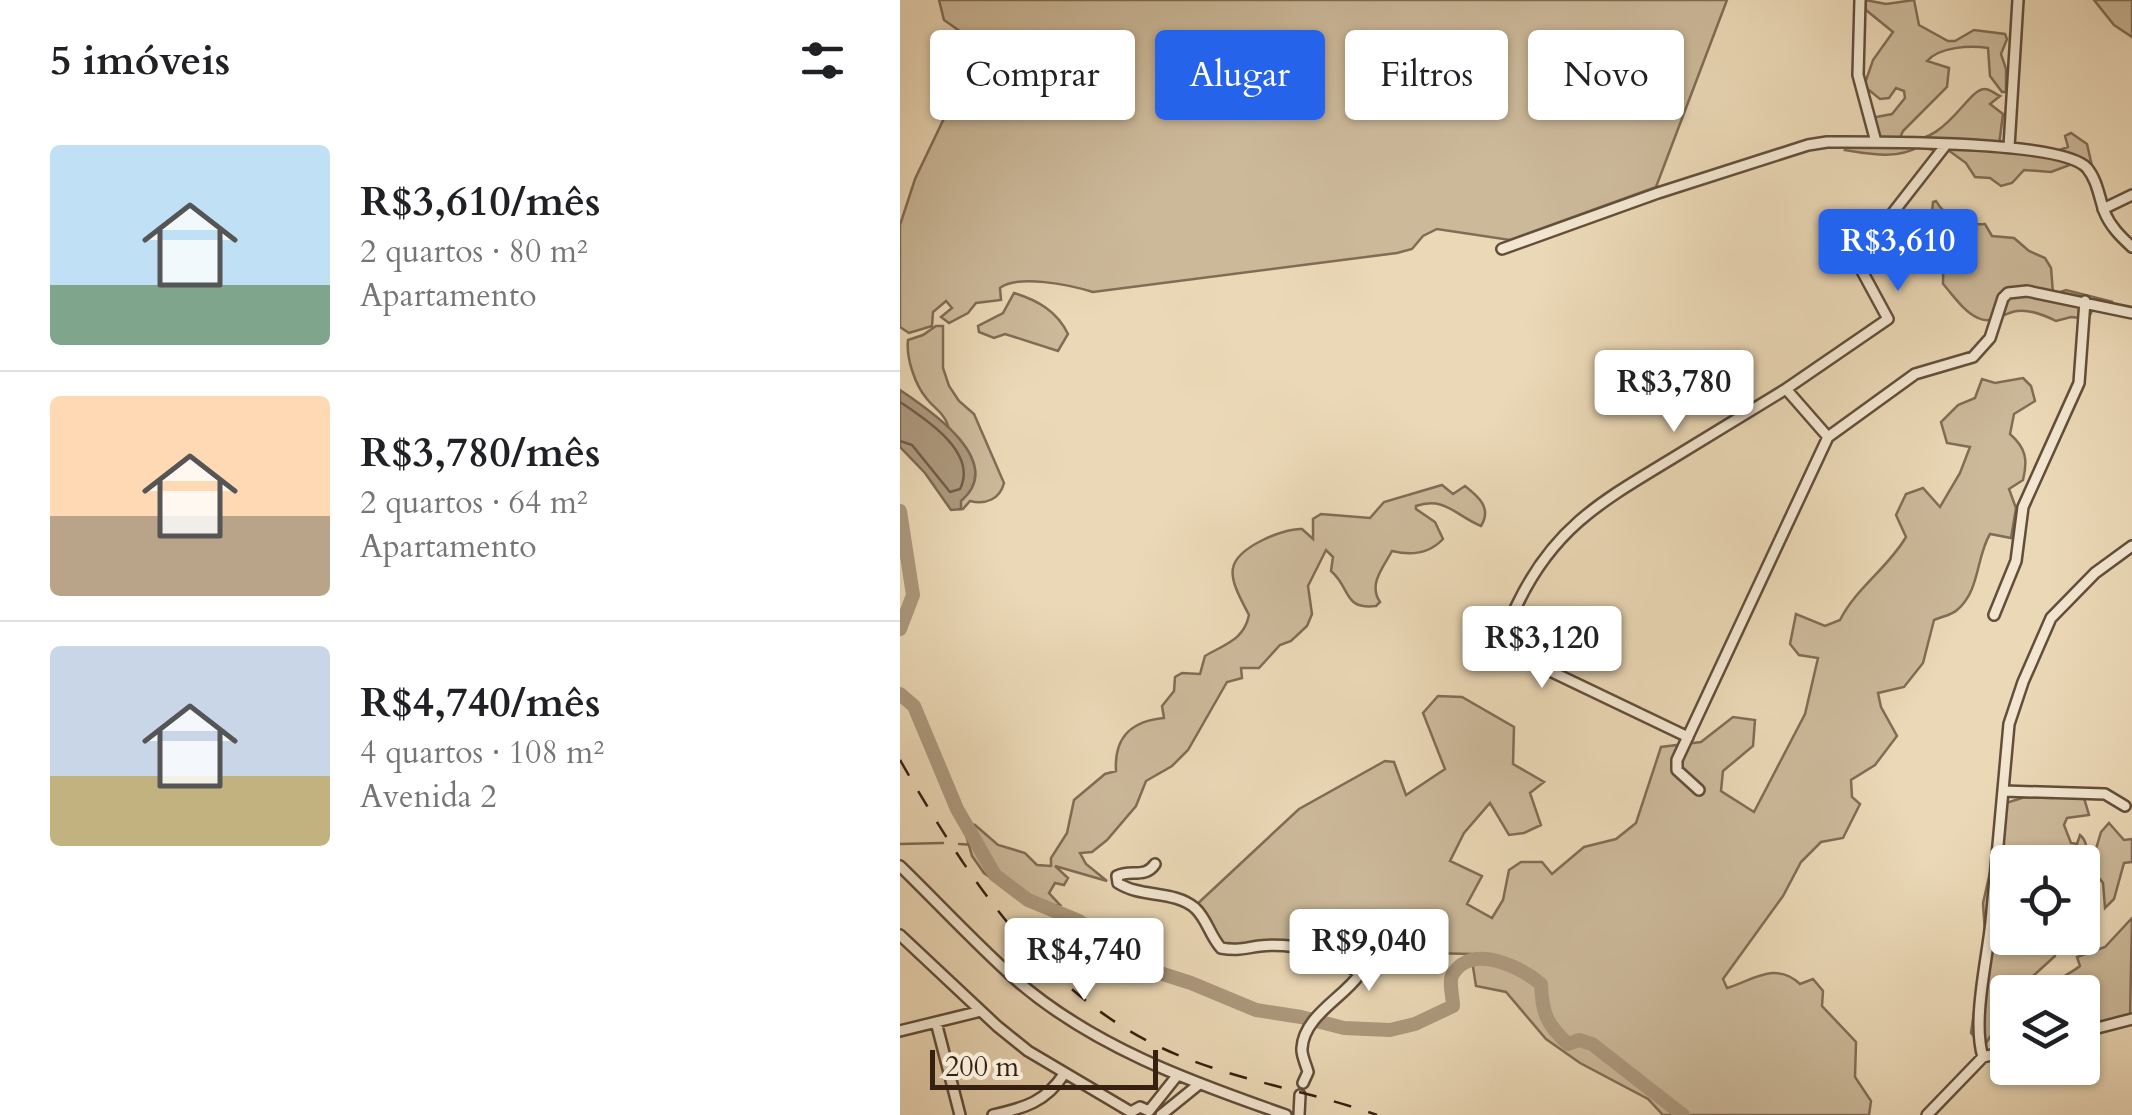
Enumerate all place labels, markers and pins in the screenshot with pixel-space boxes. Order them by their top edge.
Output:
pin: R$3,610 [1806,209,1990,294]
pin: R$3,780 [1582,350,1766,435]
pin: R$3,120 [1450,606,1634,691]
pin: R$9,040 [1277,909,1461,994]
pin: R$4,740 [992,918,1176,1003]

